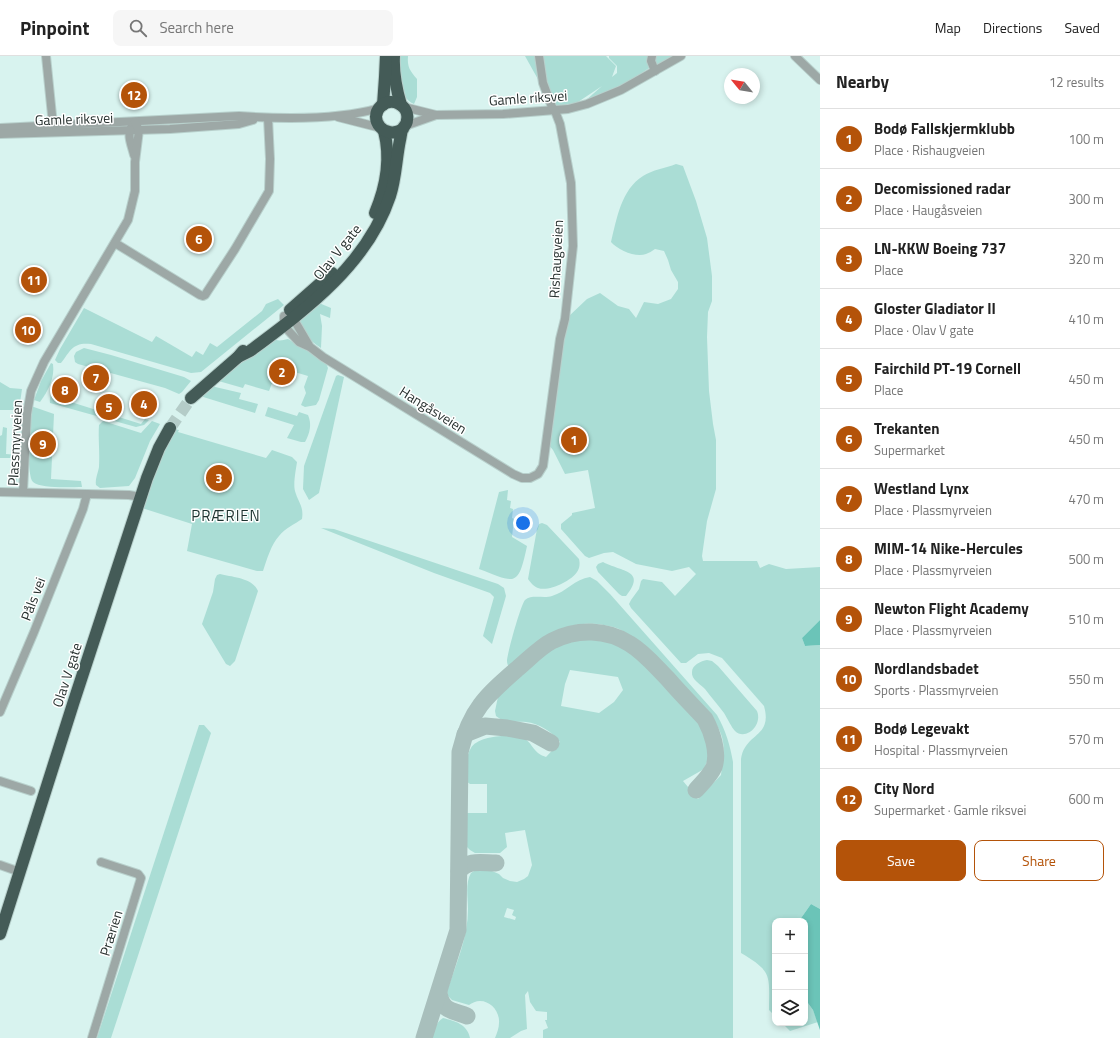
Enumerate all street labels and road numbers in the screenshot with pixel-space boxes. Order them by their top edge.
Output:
street label: Gamle riksvei [488,84,568,111]
street label: Gamle riksvei [34,107,114,130]
street label: Olav V gate [307,219,366,284]
street label: Rishaugveien [543,219,568,299]
street label: Hangåsveien [396,381,471,439]
street label: Plassmyrveien [2,399,27,487]
street label: Påls vei [15,574,50,624]
street label: Olav V gate [46,640,87,710]
street label: Prærien [94,907,127,958]

